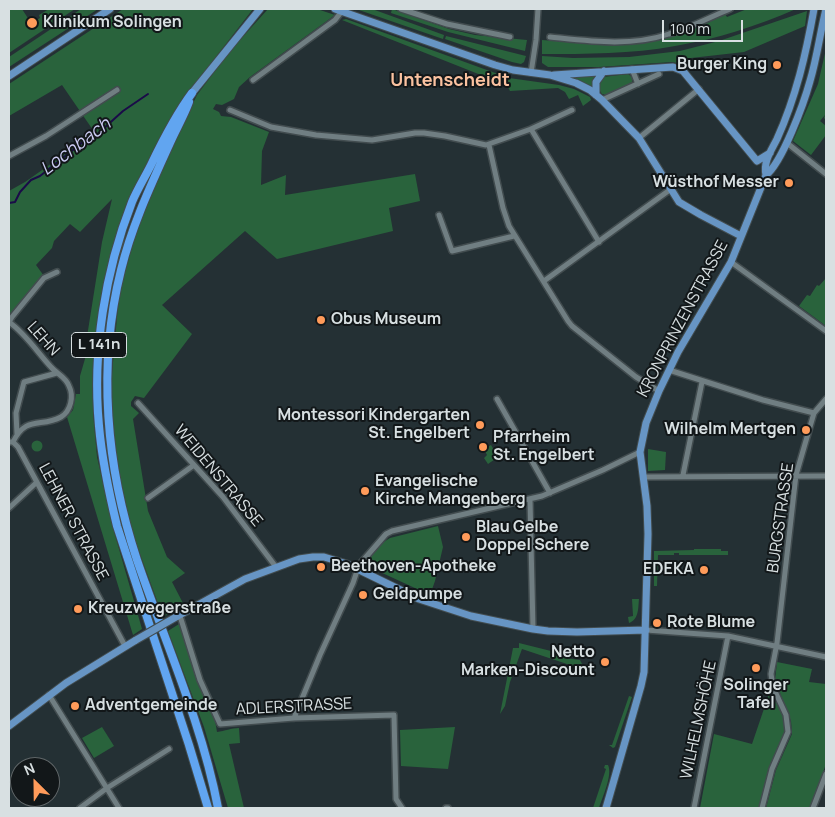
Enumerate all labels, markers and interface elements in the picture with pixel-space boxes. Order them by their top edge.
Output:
scale bar [665,10,746,42]
place label: Klinikum Solingen [43,13,182,33]
marker: Klinikum Solingen [25,16,39,30]
text: 100 m [670,18,710,39]
place label: Burger King [677,55,767,75]
marker: Burger King [771,59,783,71]
district label: Untenscheidt [390,70,510,92]
water label: Lochbach [37,114,115,180]
place label: Wüsthof Messer [652,173,779,193]
marker: Wüsthof Messer [783,177,795,189]
street label: KRONPRINZENSTRASSE [633,237,733,401]
place label: Obus Museum [331,310,441,330]
marker: Obus Museum [315,314,327,326]
street label: LEHN [23,318,63,360]
road number: L 141n [72,332,126,358]
place label: Montessori Kindergarten St. Engelbert [277,406,470,444]
marker: Montessori Kindergarten St. Engelbert [474,419,486,431]
place label: Wilhelm Mertgen [664,420,796,440]
street label: WEIDENSTRASSE [170,421,266,531]
marker: Wilhelm Mertgen [800,424,812,436]
place label: Pfarrheim St. Engelbert [493,428,595,466]
marker: Pfarrheim St. Engelbert [477,441,489,453]
street label: LEHNER STRASSE [34,460,112,584]
street label: BURGSTRASSE [764,462,798,574]
place label: Evangelische Kirche Mangenberg [375,472,526,510]
marker: Evangelische Kirche Mangenberg [359,485,371,497]
place label: Blau Gelbe Doppel Schere [476,518,589,556]
marker: Blau Gelbe Doppel Schere [460,531,472,543]
place label: Beethoven-Apotheke [331,557,496,577]
place label: EDEKA [643,560,694,580]
marker: Beethoven-Apotheke [315,561,327,573]
marker: EDEKA [698,564,710,576]
place label: Geldpumpe [373,585,462,605]
marker: Geldpumpe [357,589,369,601]
place label: Kreuzwegerstraße [88,599,231,619]
marker: Kreuzwegerstraße [72,603,84,615]
place label: Rote Blume [667,613,755,633]
marker: Rote Blume [651,617,663,629]
place label: Netto Marken-Discount [461,643,595,681]
marker: Netto Marken-Discount [599,656,611,668]
street label: WILHELMSHÖHE [677,659,721,781]
marker: Solinger Tafel [750,662,762,674]
place label: Solinger Tafel [723,676,789,714]
street label: ADLERSTRASSE [235,694,353,720]
place label: Adventgemeinde [85,696,217,716]
marker: Adventgemeinde [69,700,81,712]
north arrow [10,757,60,807]
text: N [21,758,38,779]

